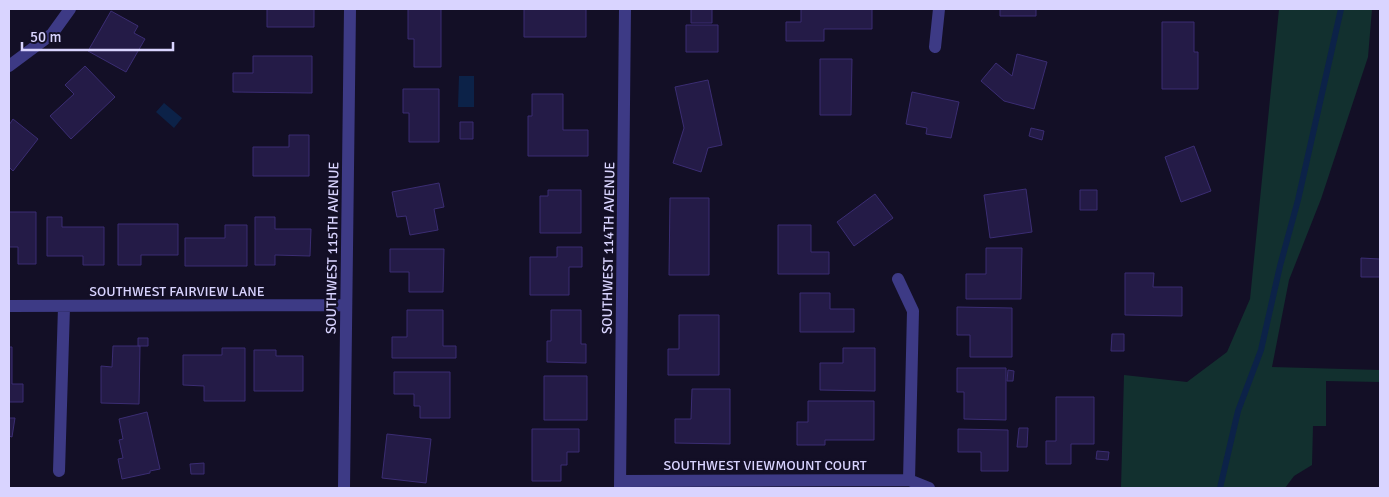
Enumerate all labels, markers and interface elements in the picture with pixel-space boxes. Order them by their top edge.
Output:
scale bar [22,20,174,52]
text: 50 m [30,28,61,46]
street label: SOUTHWEST 115TH AVENUE [322,162,343,334]
street label: SOUTHWEST 114TH AVENUE [598,162,619,334]
street label: SOUTHWEST FAIRVIEW LANE [89,283,265,300]
street label: SOUTHWEST VIEWMOUNT COURT [663,457,867,474]

